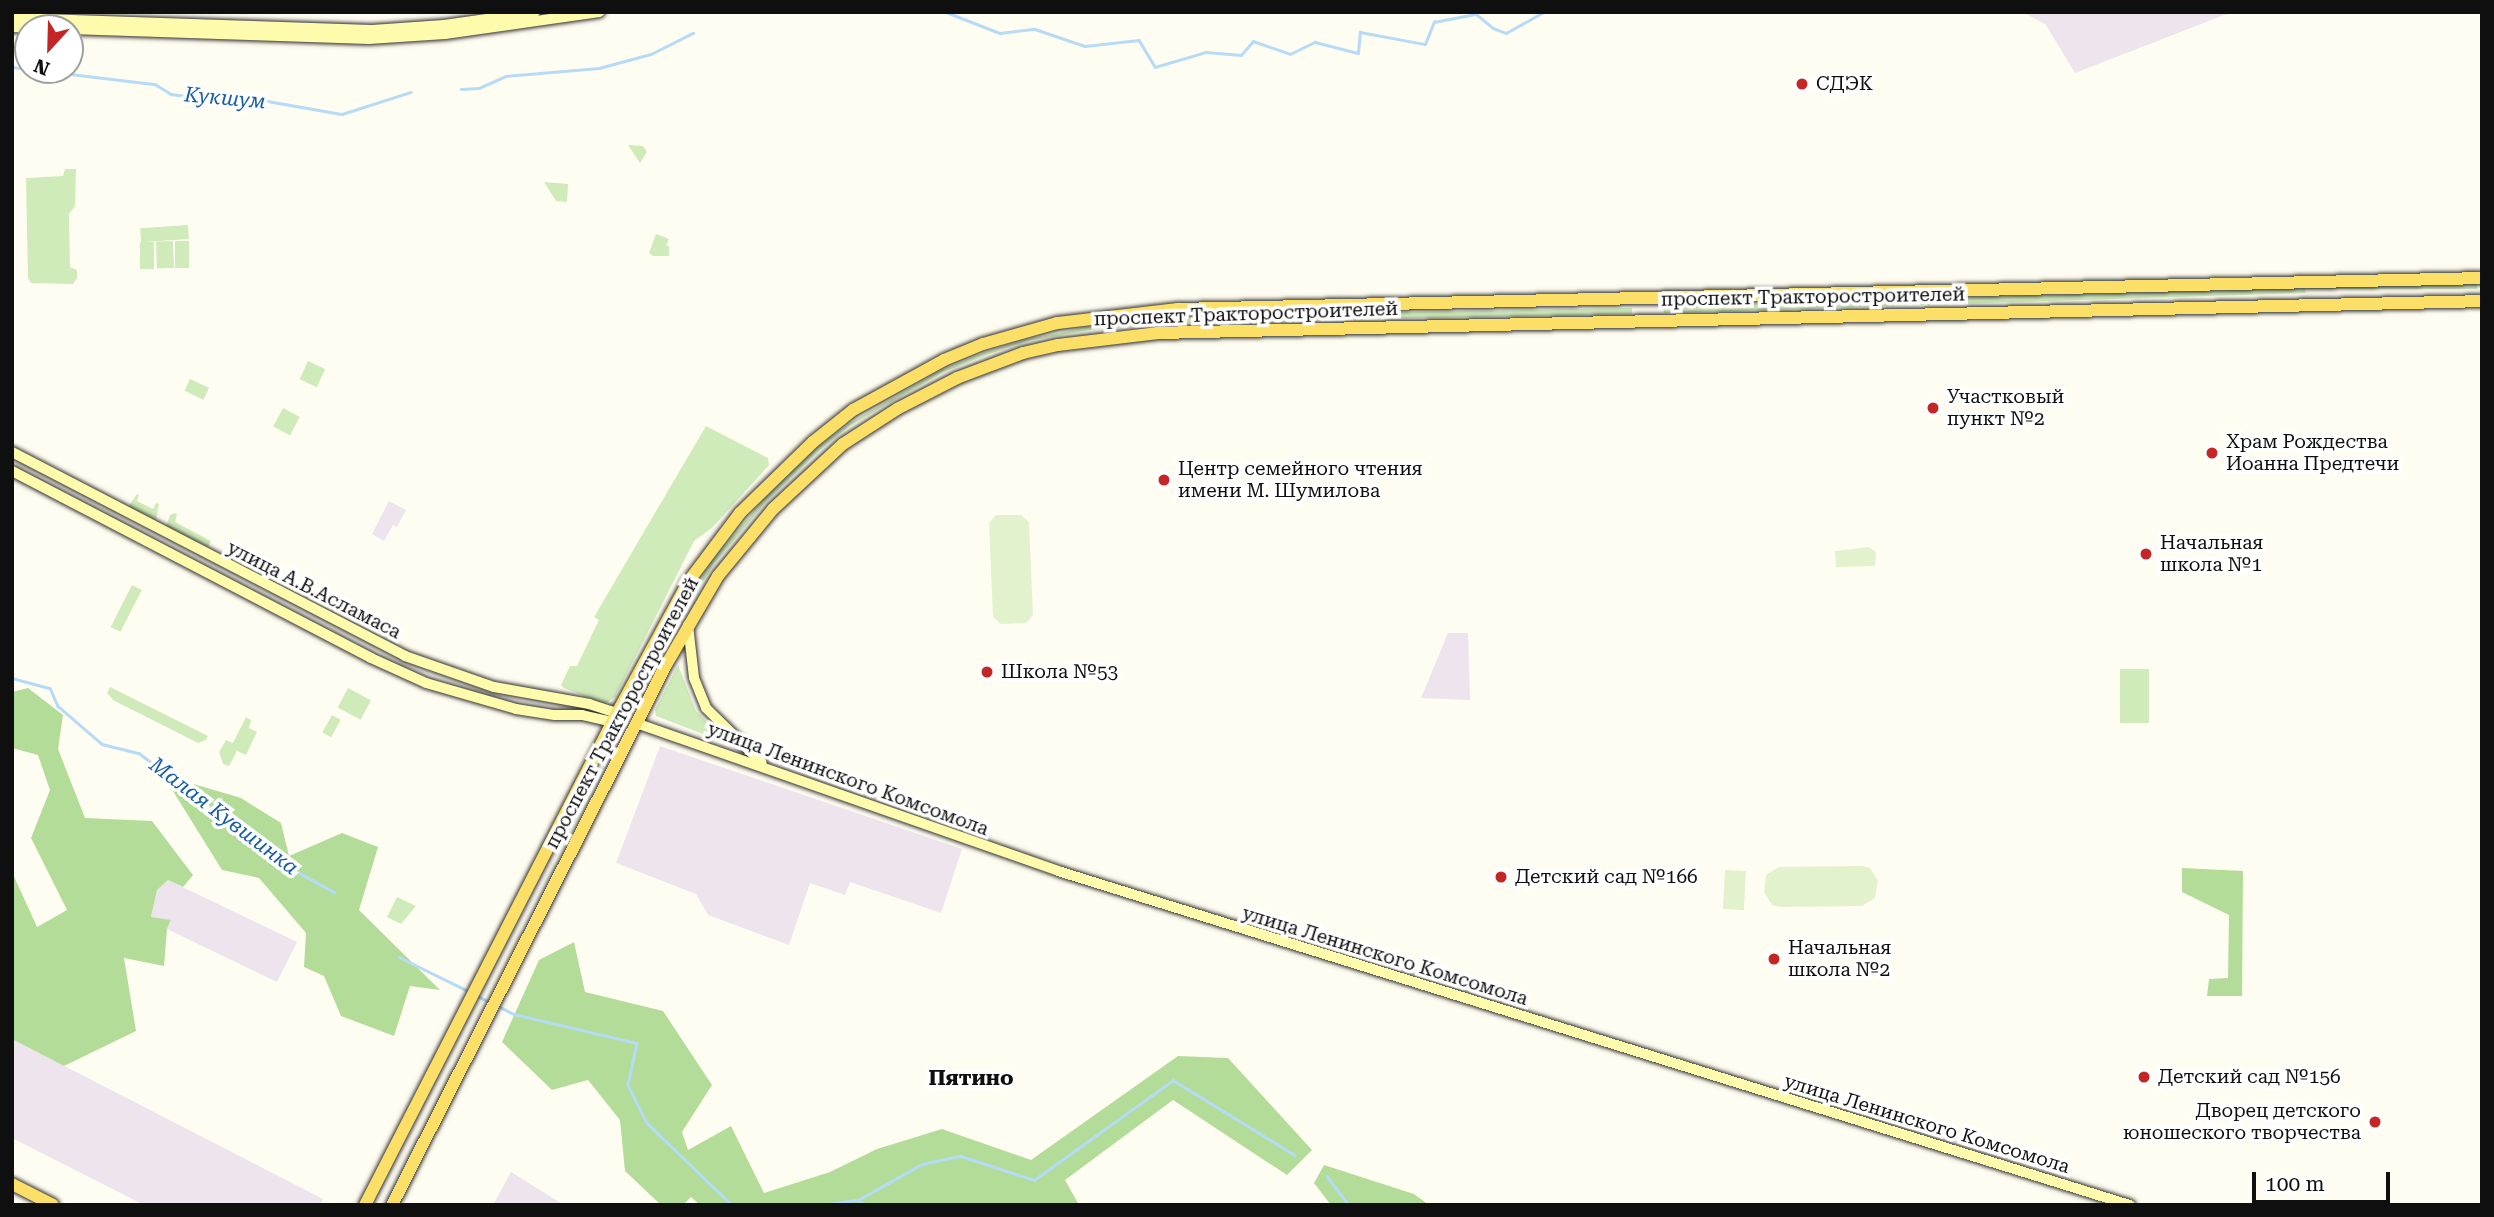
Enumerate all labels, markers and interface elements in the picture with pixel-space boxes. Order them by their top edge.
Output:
north arrow [14,14,84,84]
text: N [31,54,53,80]
place label: СДЭК [1816,73,1873,95]
marker: СДЭК [1794,76,1810,92]
water label: Кукшум [183,82,267,114]
street label: проспект Тракторостроителей [1661,283,1965,311]
street label: проспект Тракторостроителей [1094,297,1398,331]
place label: Участковый пункт №2 [1947,386,2064,430]
marker: Участковый пункт №2 [1925,400,1941,416]
place label: Храм Рождества Иоанна Предтечи [2226,431,2399,475]
marker: Храм Рождества Иоанна Предтечи [2204,445,2220,461]
place label: Центр семейного чтения имени М. Шумилова [1178,458,1423,502]
marker: Центр семейного чтения имени М. Шумилова [1156,472,1172,488]
place label: Начальная школа №1 [2160,532,2263,576]
street label: улица А.В.Асламаса [223,536,405,644]
marker: Начальная школа №1 [2138,546,2154,562]
street label: проспект Тракторостроителей [541,573,703,853]
place label: Школа №53 [1001,661,1118,683]
marker: Школа №53 [979,664,995,680]
street label: улица Ленинского Комсомола [704,717,992,841]
water label: Малая Кувшинка [145,752,303,880]
place label: Детский сад №166 [1515,866,1698,888]
marker: Детский сад №166 [1493,869,1509,885]
street label: улица Ленинского Комсомола [1239,902,1531,1010]
place label: Начальная школа №2 [1788,937,1891,981]
marker: Начальная школа №2 [1766,951,1782,967]
district label: Пятино [928,1065,1014,1091]
place label: Детский сад №156 [2158,1066,2341,1088]
marker: Детский сад №156 [2136,1069,2152,1085]
street label: улица Ленинского Комсомола [1781,1070,2073,1178]
place label: Дворец детского юношеского творчества [2123,1100,2361,1144]
marker: Дворец детского юношеского творчества [2367,1114,2383,1130]
scale bar [2256,1158,2394,1202]
text: 100 m [2265,1172,2325,1196]

